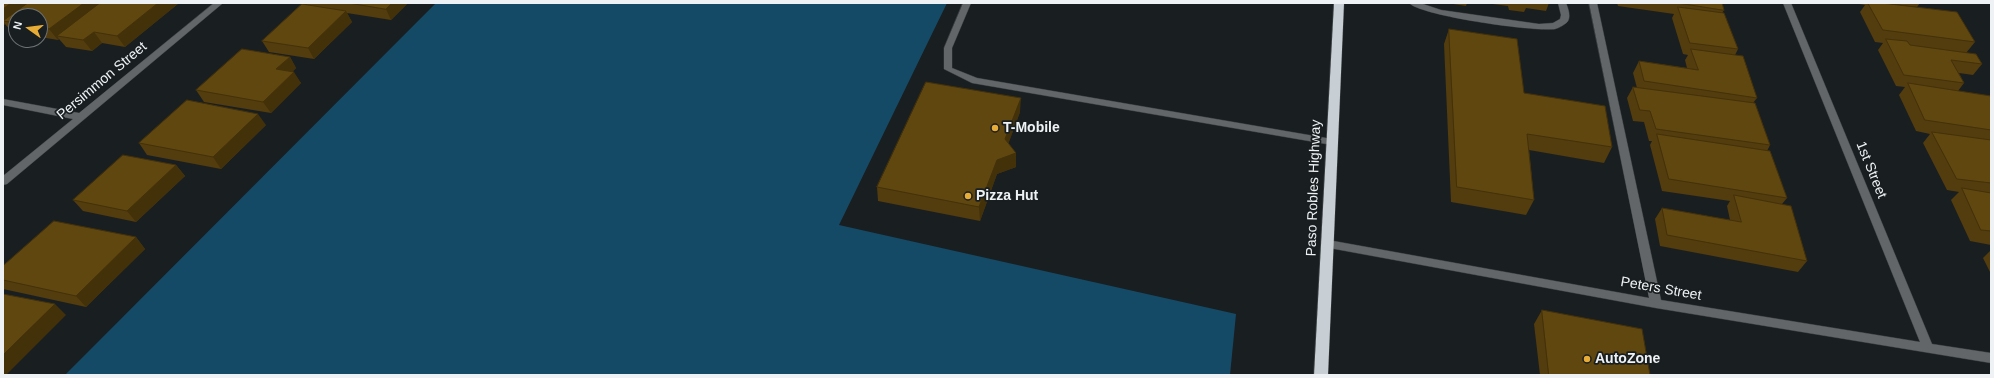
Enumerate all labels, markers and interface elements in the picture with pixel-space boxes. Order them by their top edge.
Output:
north arrow [8,8,48,48]
text: N [11,20,24,31]
street label: Persimmon Street [54,39,150,123]
street label: Paso Robles Highway [1303,119,1325,257]
place label: T-Mobile [1003,120,1060,136]
marker: T-Mobile [990,123,1000,133]
street label: 1st Street [1852,139,1890,201]
place label: Pizza Hut [976,188,1038,204]
marker: Pizza Hut [963,191,973,201]
street label: Peters Street [1619,274,1703,304]
place label: AutoZone [1595,351,1660,367]
marker: AutoZone [1582,354,1592,364]

